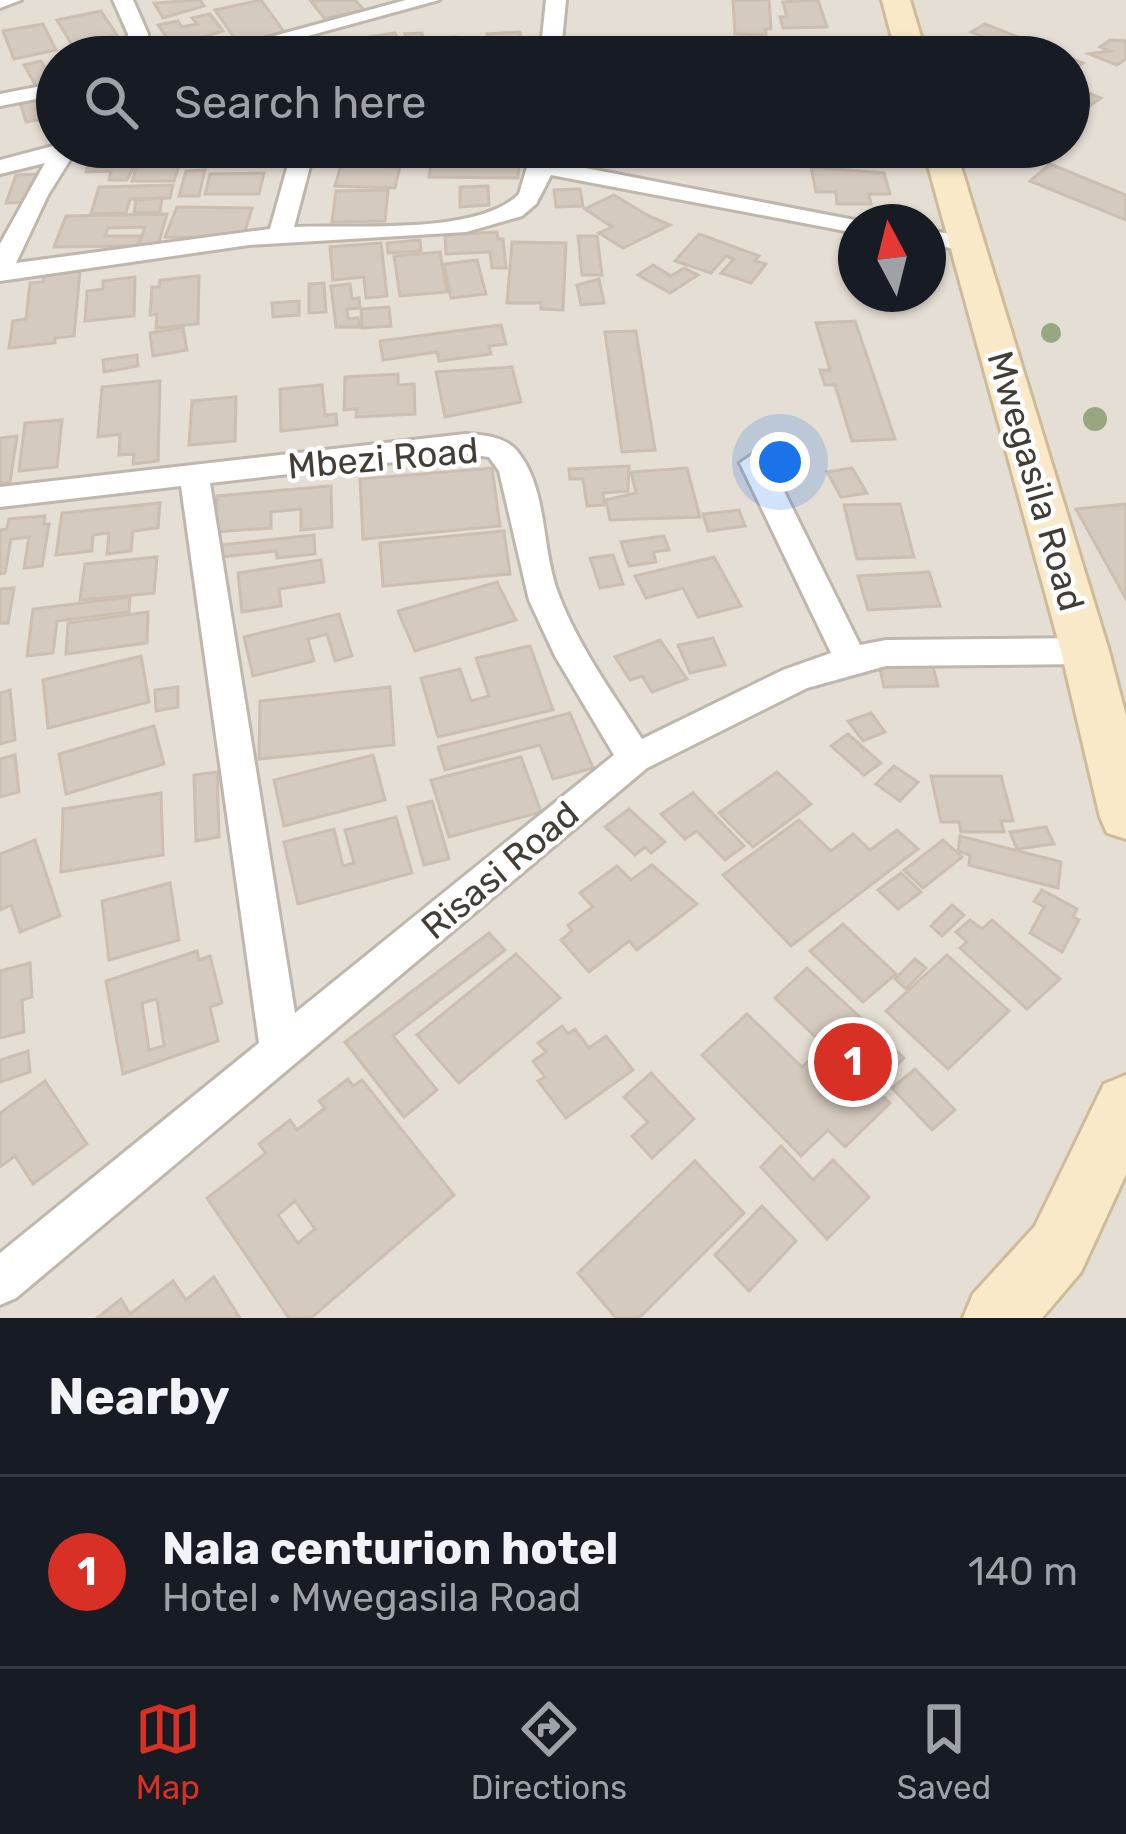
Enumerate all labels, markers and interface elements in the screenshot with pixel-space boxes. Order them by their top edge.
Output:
search box [36,36,1090,168]
icon: search [78,69,144,135]
text: Search here [174,76,426,129]
north arrow [838,204,946,312]
street label: Mwegasila Road [978,346,1094,616]
street label: Mbezi Road [286,428,480,488]
your location [750,432,810,492]
street label: Risasi Road [413,792,587,948]
pin: 1 [814,1017,892,1107]
text: Nearby [48,1366,230,1427]
text: Nala centurion hotel [162,1522,618,1575]
text: 1 [77,1549,97,1595]
text: 140 m [968,1549,1078,1595]
text: Hotel · Mwegasila Road [162,1575,581,1621]
tab: Map [135,1696,201,1807]
tab: Directions [471,1696,627,1807]
tab: Saved [897,1696,991,1807]

